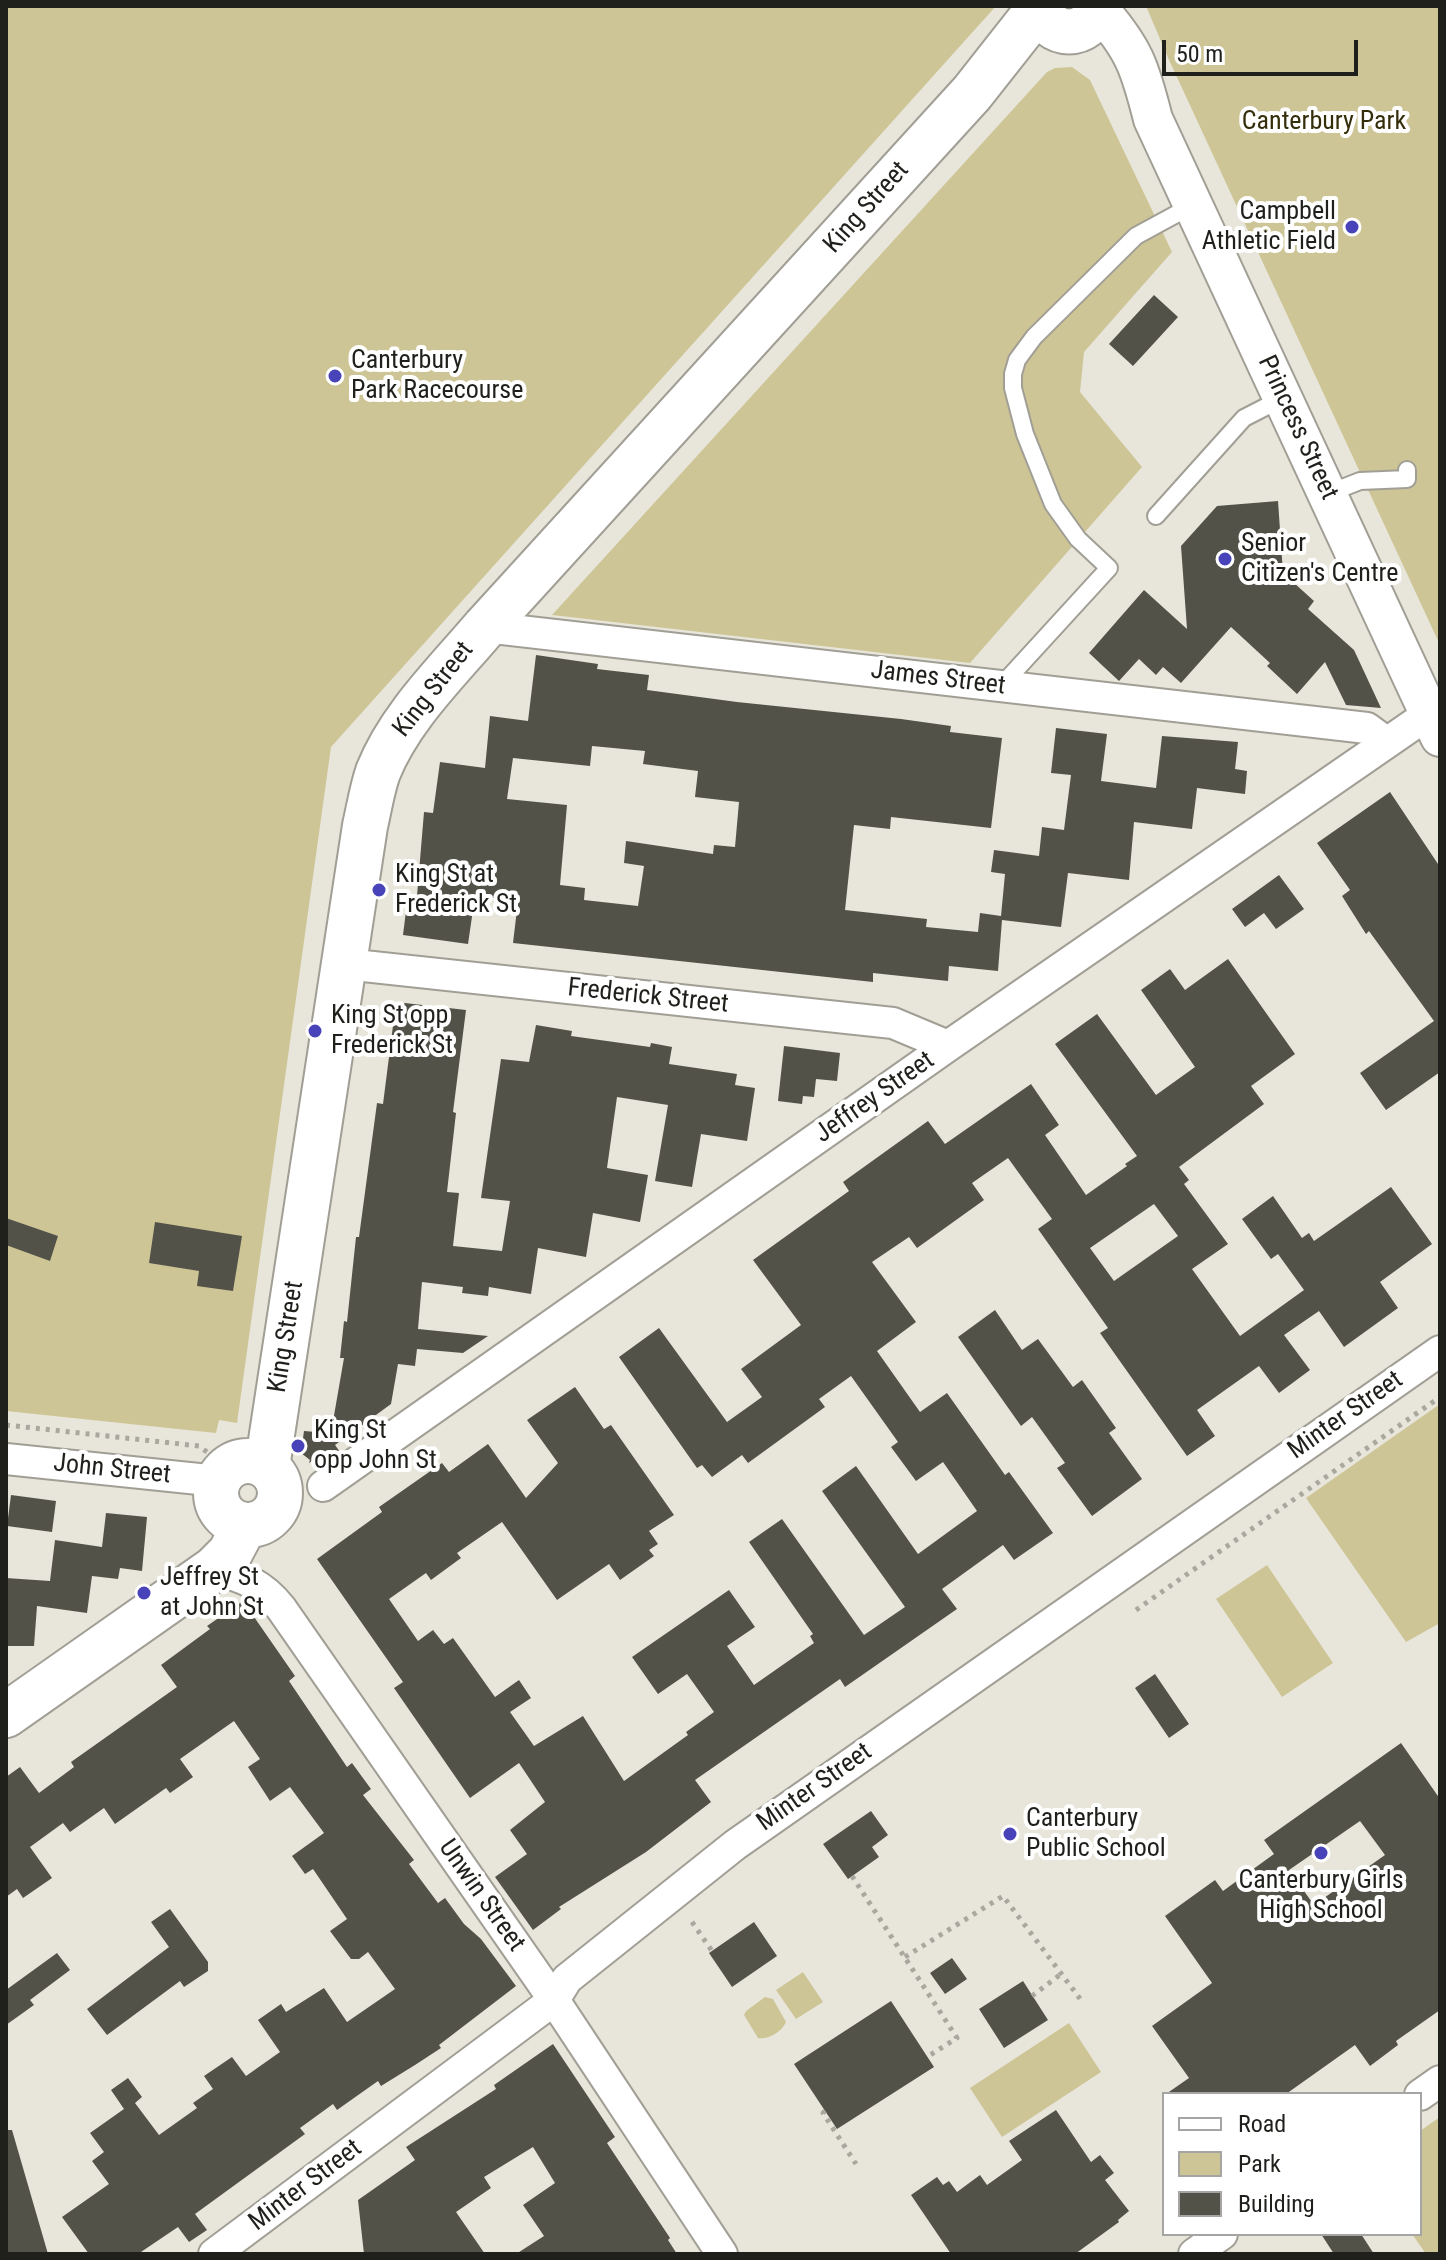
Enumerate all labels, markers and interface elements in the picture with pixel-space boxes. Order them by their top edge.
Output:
scale bar [1166,24,1362,74]
text: 50 m [1176,40,1223,68]
park label: Canterbury Park [1242,106,1406,138]
street label: King Street [818,156,916,260]
place label: Campbell Athletic Field [1202,196,1336,258]
marker: Campbell Athletic Field [1343,218,1361,236]
place label: Canterbury Park Racecourse [351,345,523,406]
street label: Princess Street [1250,351,1344,505]
marker: Canterbury Park Racecourse [326,367,344,385]
place label: Senior Citizen's Centre [1241,528,1398,590]
marker: Senior Citizen's Centre [1216,550,1234,568]
street label: King Street [387,636,481,744]
street label: James Street [869,655,1007,703]
place label: King St at Frederick St [395,859,517,920]
marker: King St at Frederick St [370,881,388,899]
street label: Frederick Street [566,973,730,1021]
place label: King St opp Frederick St [331,1000,453,1062]
marker: King St opp Frederick St [306,1022,324,1040]
street label: Jeffrey Street [809,1045,941,1151]
street label: King Street [263,1279,311,1395]
street label: Minter Street [1283,1365,1409,1467]
place label: King St opp John St [314,1415,437,1476]
marker: King St opp John St [289,1437,307,1455]
street label: John Street [52,1448,172,1492]
place label: Jeffrey St at John St [160,1562,264,1624]
marker: Jeffrey St at John St [135,1584,153,1602]
street label: Minter Street [752,1737,878,1839]
place label: Canterbury Public School [1026,1803,1166,1864]
marker: Canterbury Public School [1001,1825,1019,1843]
street label: Unwin Street [431,1834,531,1958]
marker: Canterbury Girls High School [1312,1844,1330,1862]
place label: Canterbury Girls High School [1238,1865,1404,1926]
legend [1162,2092,1422,2236]
text: Road [1238,2110,1286,2138]
street label: Minter Street [244,2134,368,2238]
text: Park [1238,2150,1281,2178]
text: Building [1238,2190,1315,2218]

